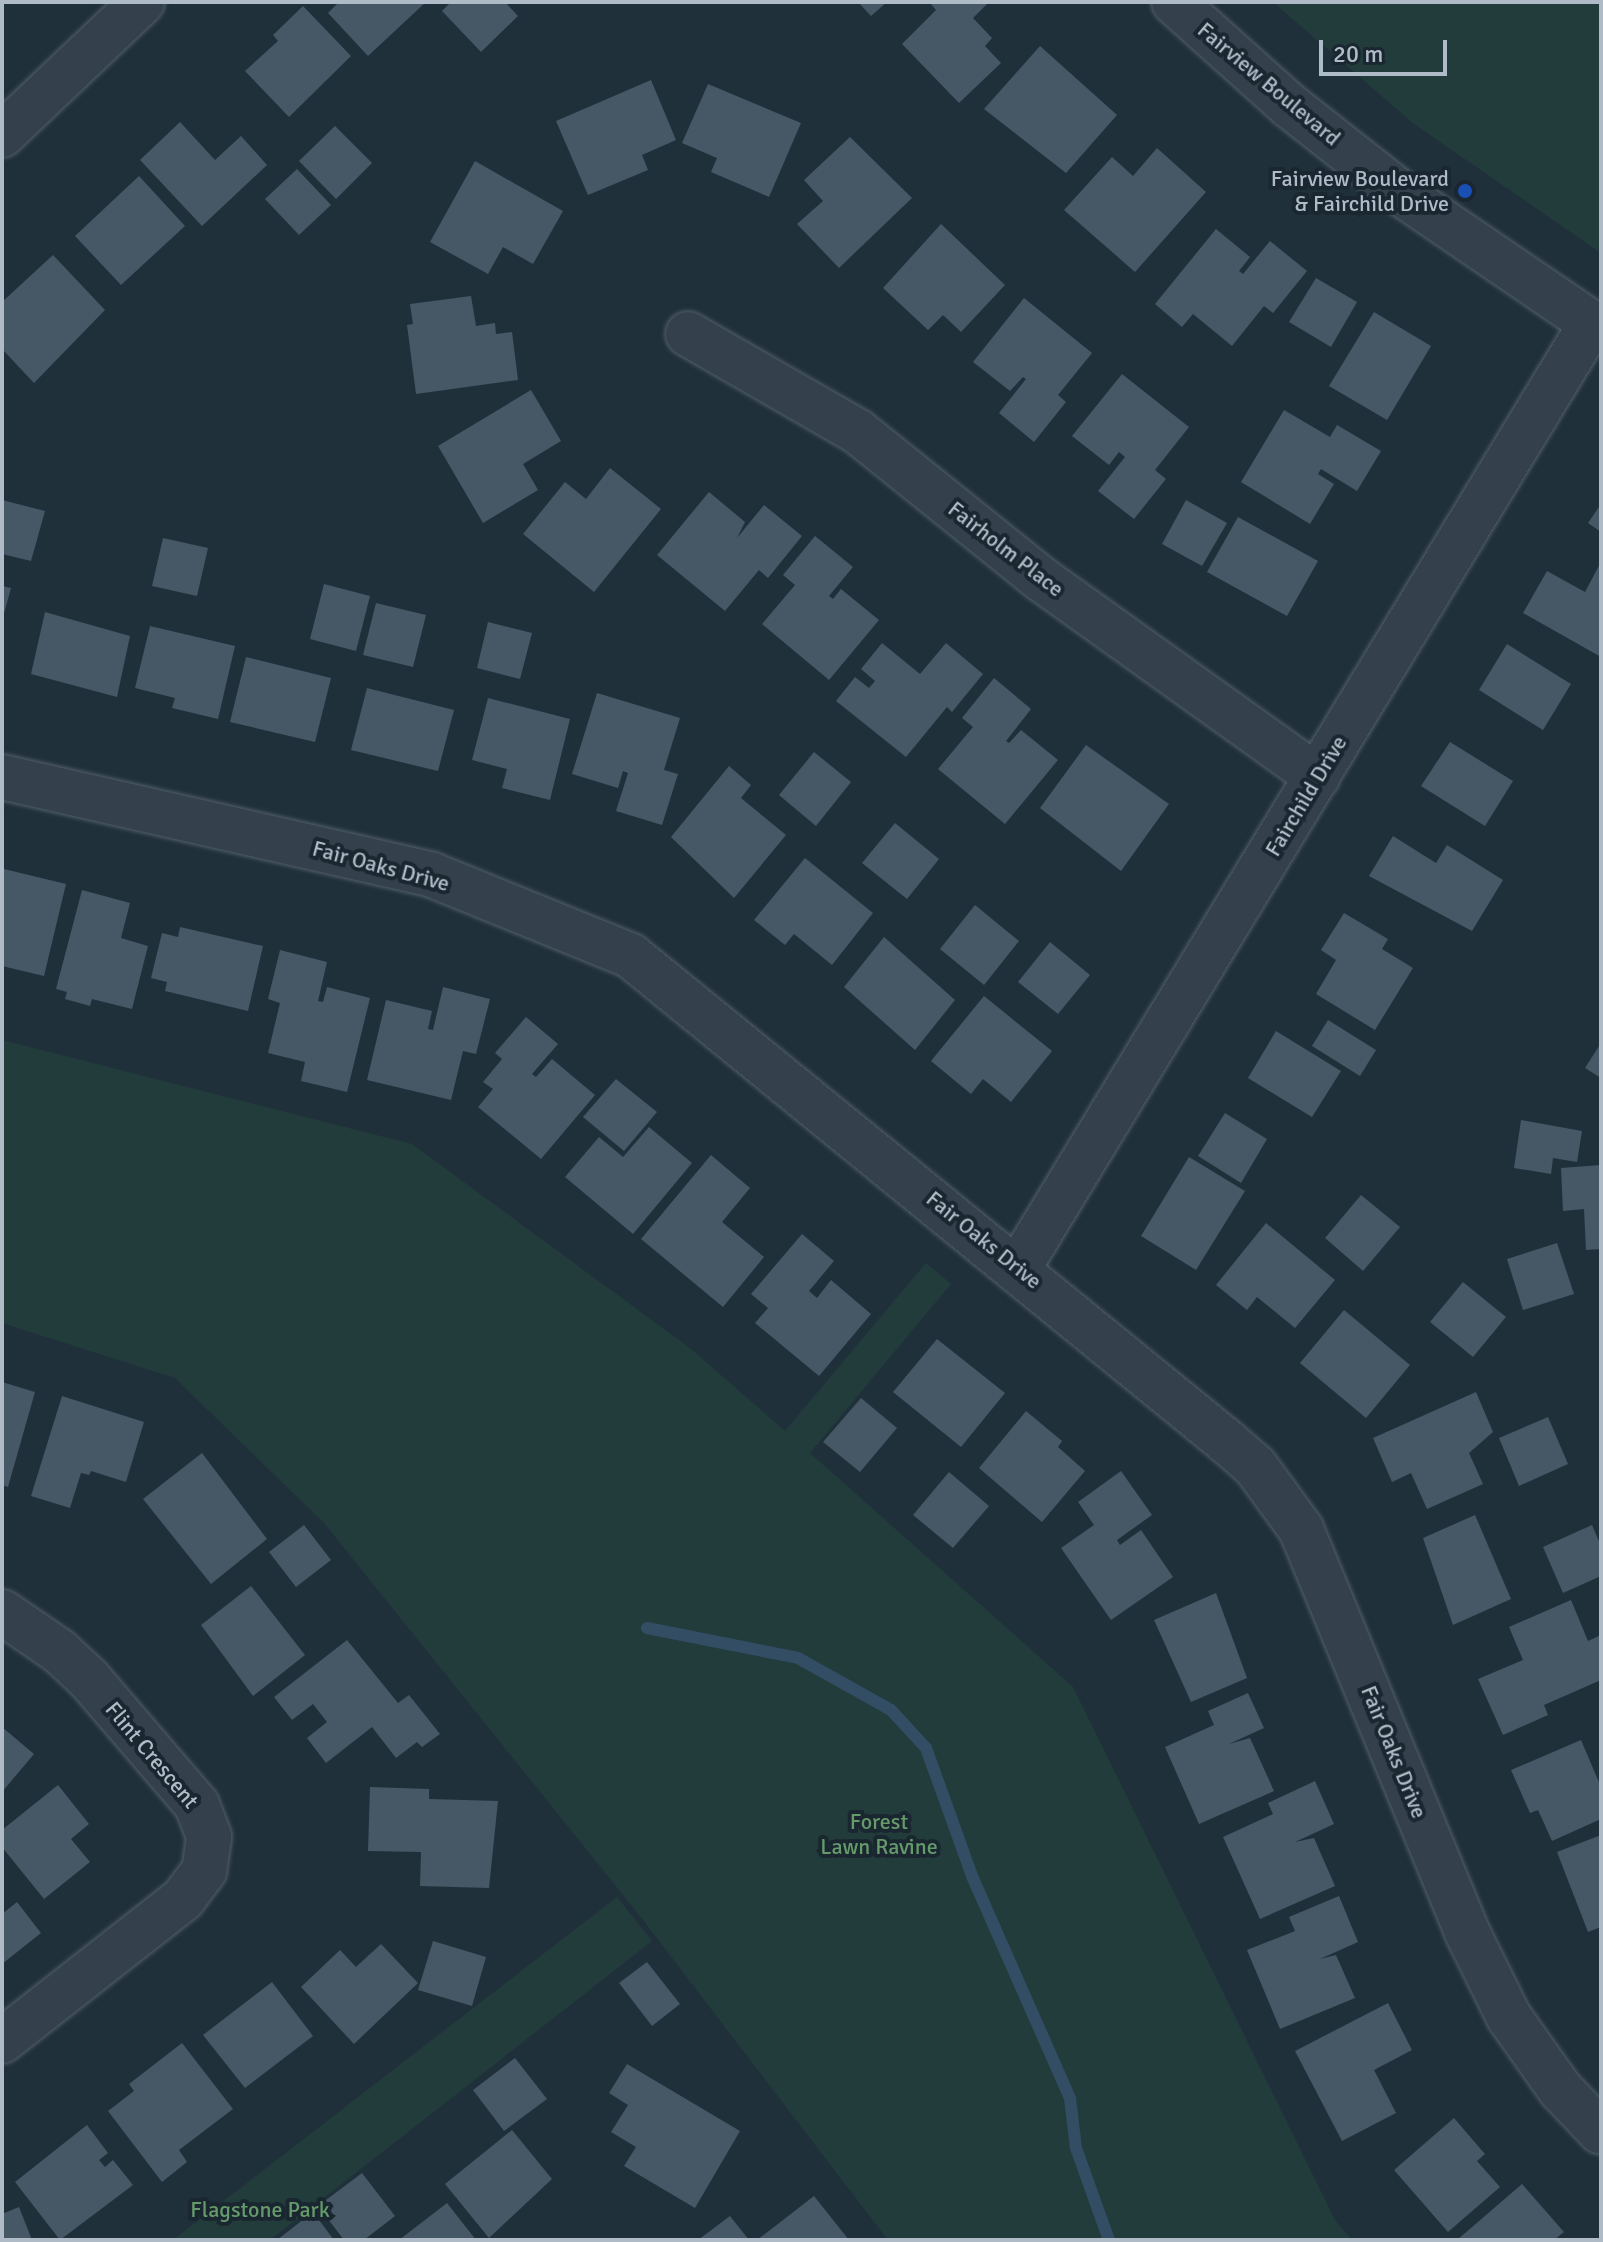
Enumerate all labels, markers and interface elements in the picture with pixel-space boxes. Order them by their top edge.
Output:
street label: Fairview Boulevard [1192,17,1346,151]
scale bar [1323,24,1451,74]
text: 20 m [1333,39,1383,69]
place label: Fairview Boulevard & Fairchild Drive [1271,165,1449,216]
marker: Fairview Boulevard & Fairchild Drive [1456,182,1474,200]
street label: Fairholm Place [943,496,1069,602]
street label: Fairchild Drive [1260,731,1352,861]
street label: Fair Oaks Drive [310,835,452,897]
street label: Fair Oaks Drive [921,1185,1047,1295]
street label: Fair Oaks Drive [1355,1682,1433,1822]
street label: Flint Crescent [100,1696,204,1814]
park label: Forest Lawn Ravine [820,1808,938,1860]
park label: Flagstone Park [190,2197,330,2223]

